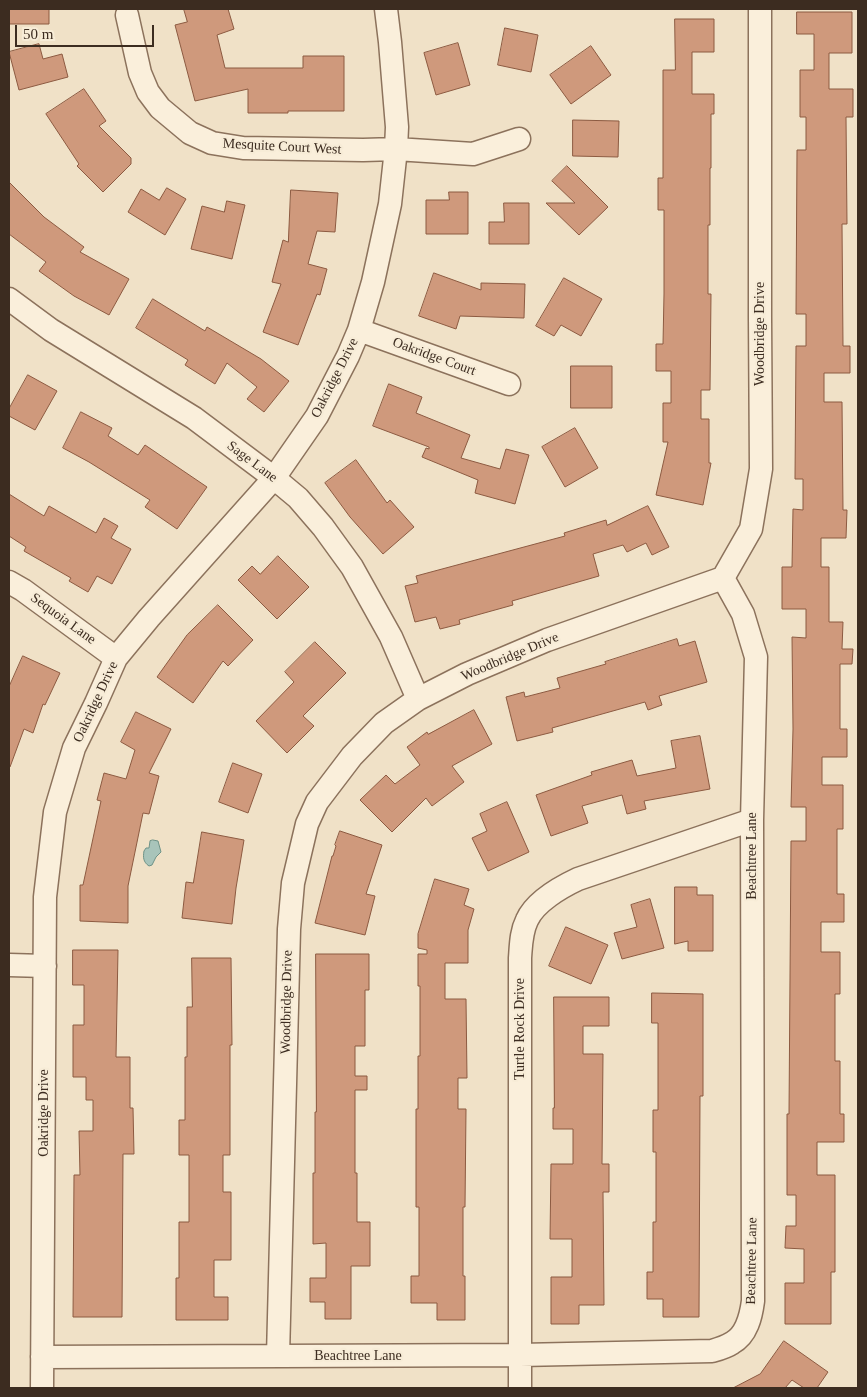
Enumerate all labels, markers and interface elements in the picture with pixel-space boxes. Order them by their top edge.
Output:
scale bar [18,15,156,47]
text: 50 m [23,26,53,42]
street label: Mesquite Court West [222,136,342,158]
street label: Woodbridge Drive [752,282,768,386]
street label: Oakridge Court [390,334,478,380]
street label: Oakridge Drive [308,335,362,421]
street label: Sage Lane [224,438,280,486]
street label: Sequoia Lane [27,590,99,648]
street label: Woodbridge Drive [459,629,561,685]
street label: Oakridge Drive [70,659,122,745]
street label: Beachtree Lane [744,812,760,900]
street label: Woodbridge Drive [278,950,296,1054]
street label: Turtle Rock Drive [512,978,528,1080]
street label: Oakridge Drive [36,1069,52,1157]
street label: Beachtree Lane [743,1217,761,1305]
street label: Beachtree Lane [314,1348,402,1364]

